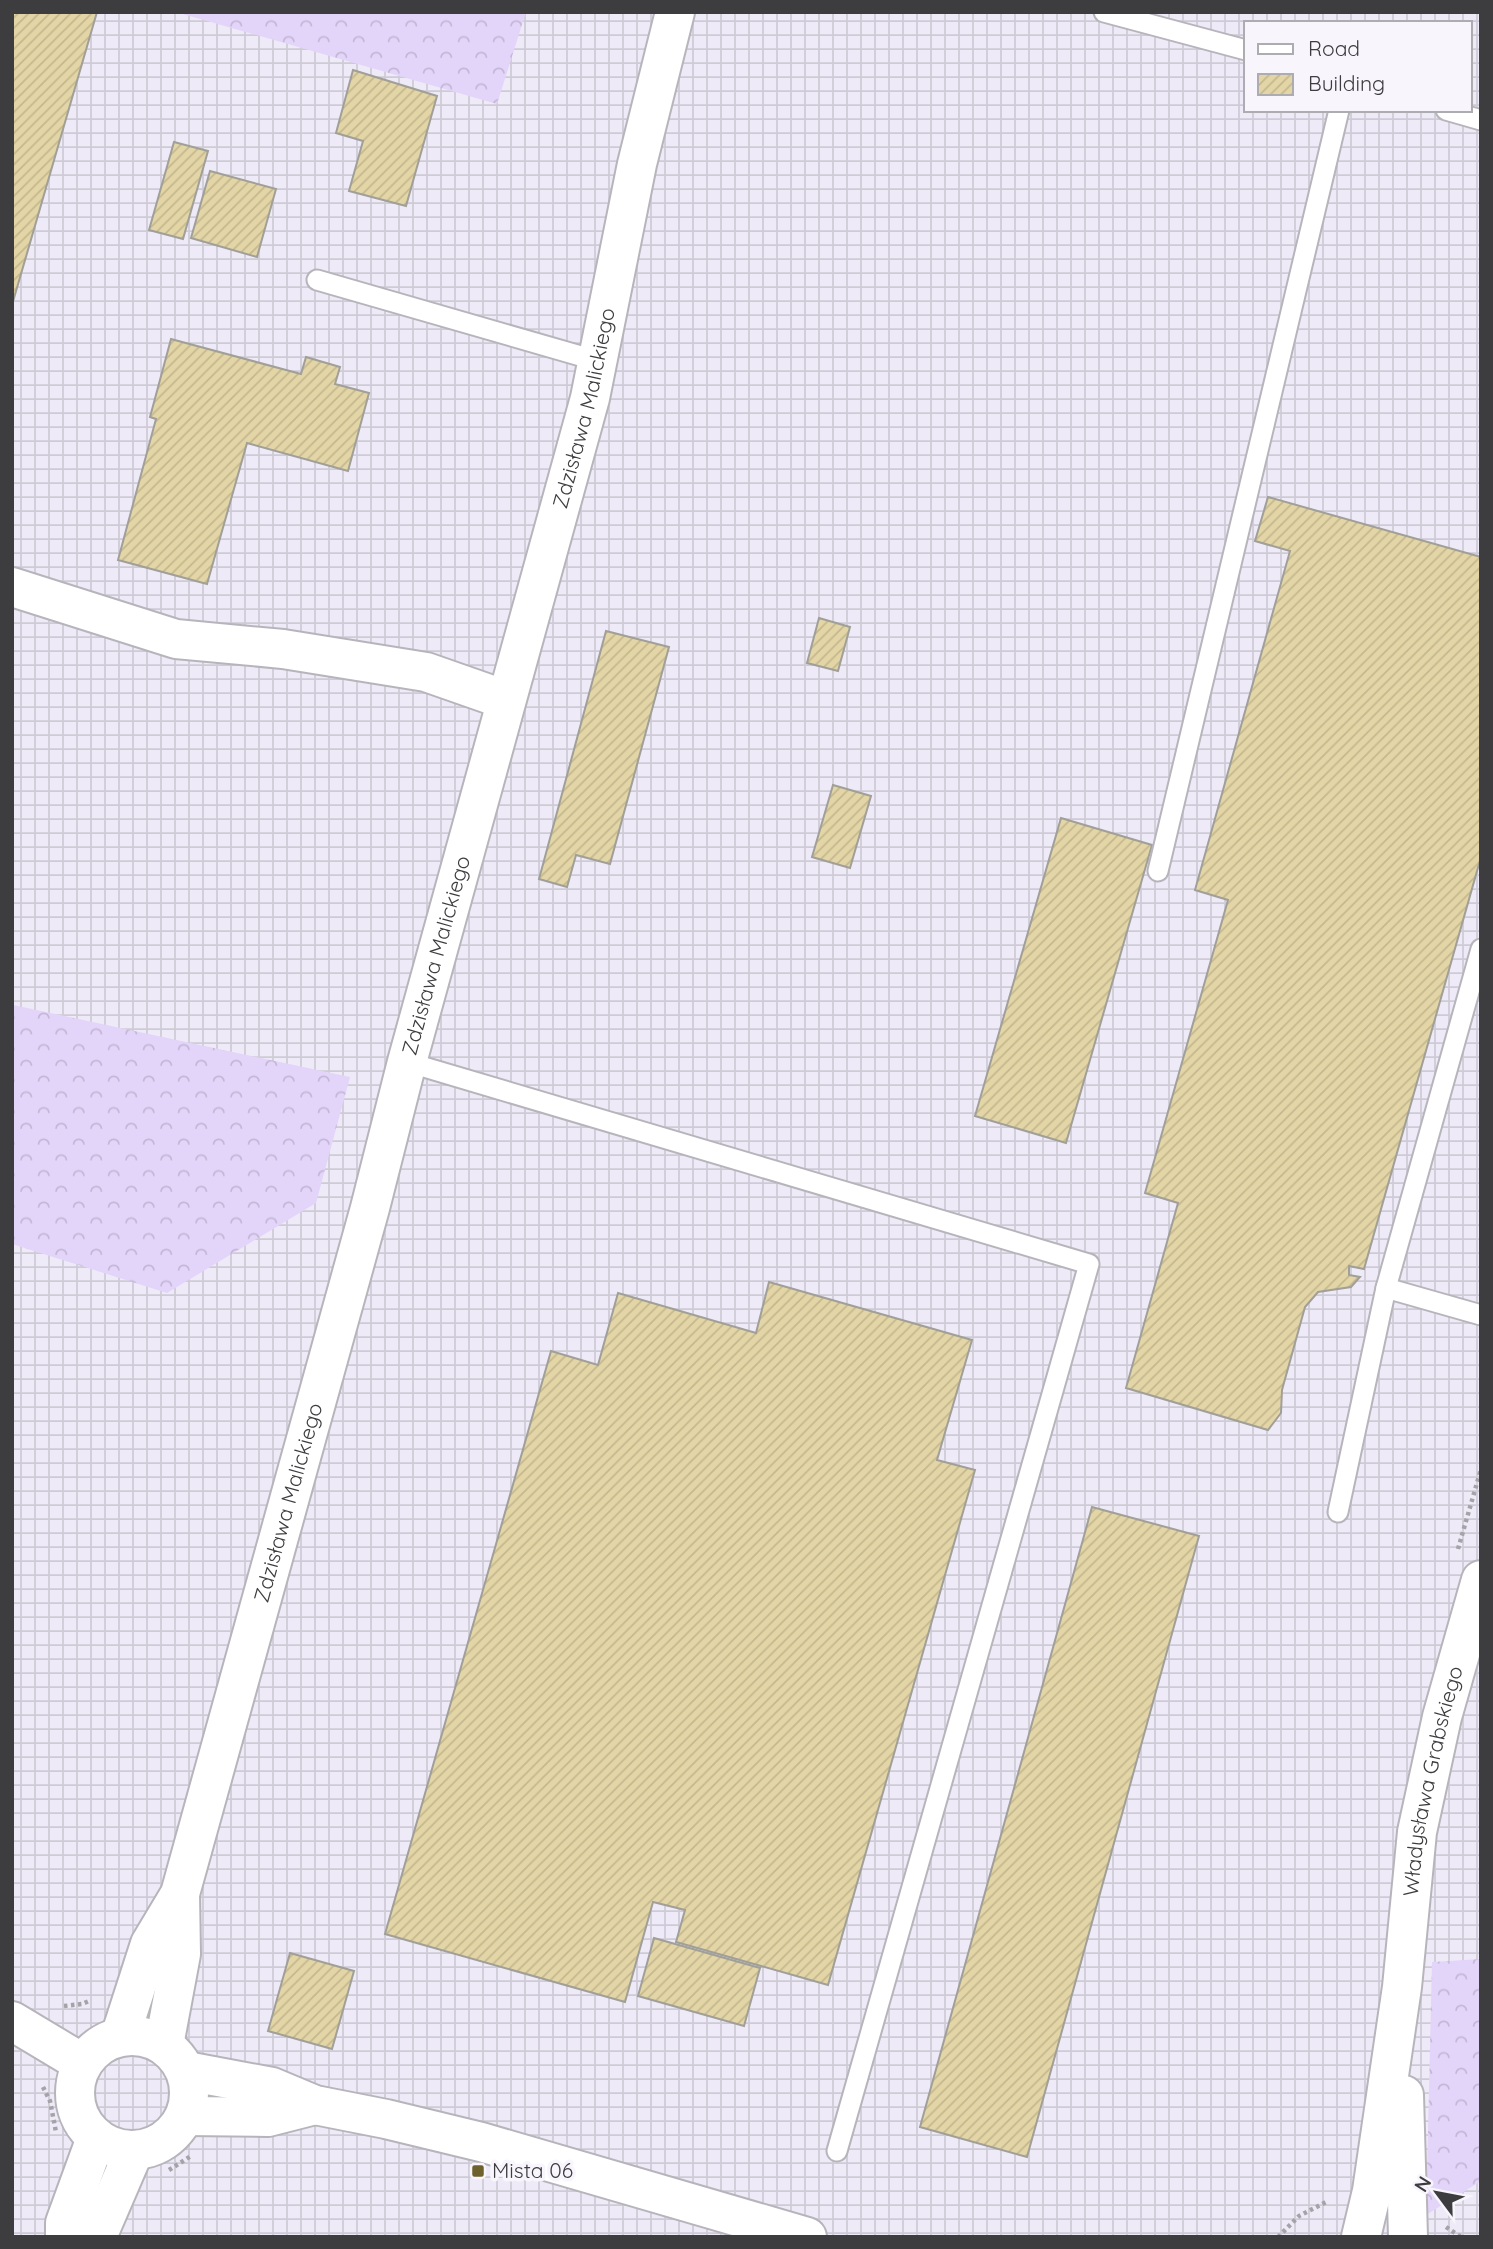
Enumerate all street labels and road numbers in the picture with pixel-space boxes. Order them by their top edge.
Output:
street label: Zdzisława Malickiego [546,305,620,511]
street label: Zdzisława Malickiego [396,853,475,1058]
street label: Zdzisława Malickiego [247,1400,327,1605]
street label: Władysława Grabskiego [1397,1663,1468,1897]

